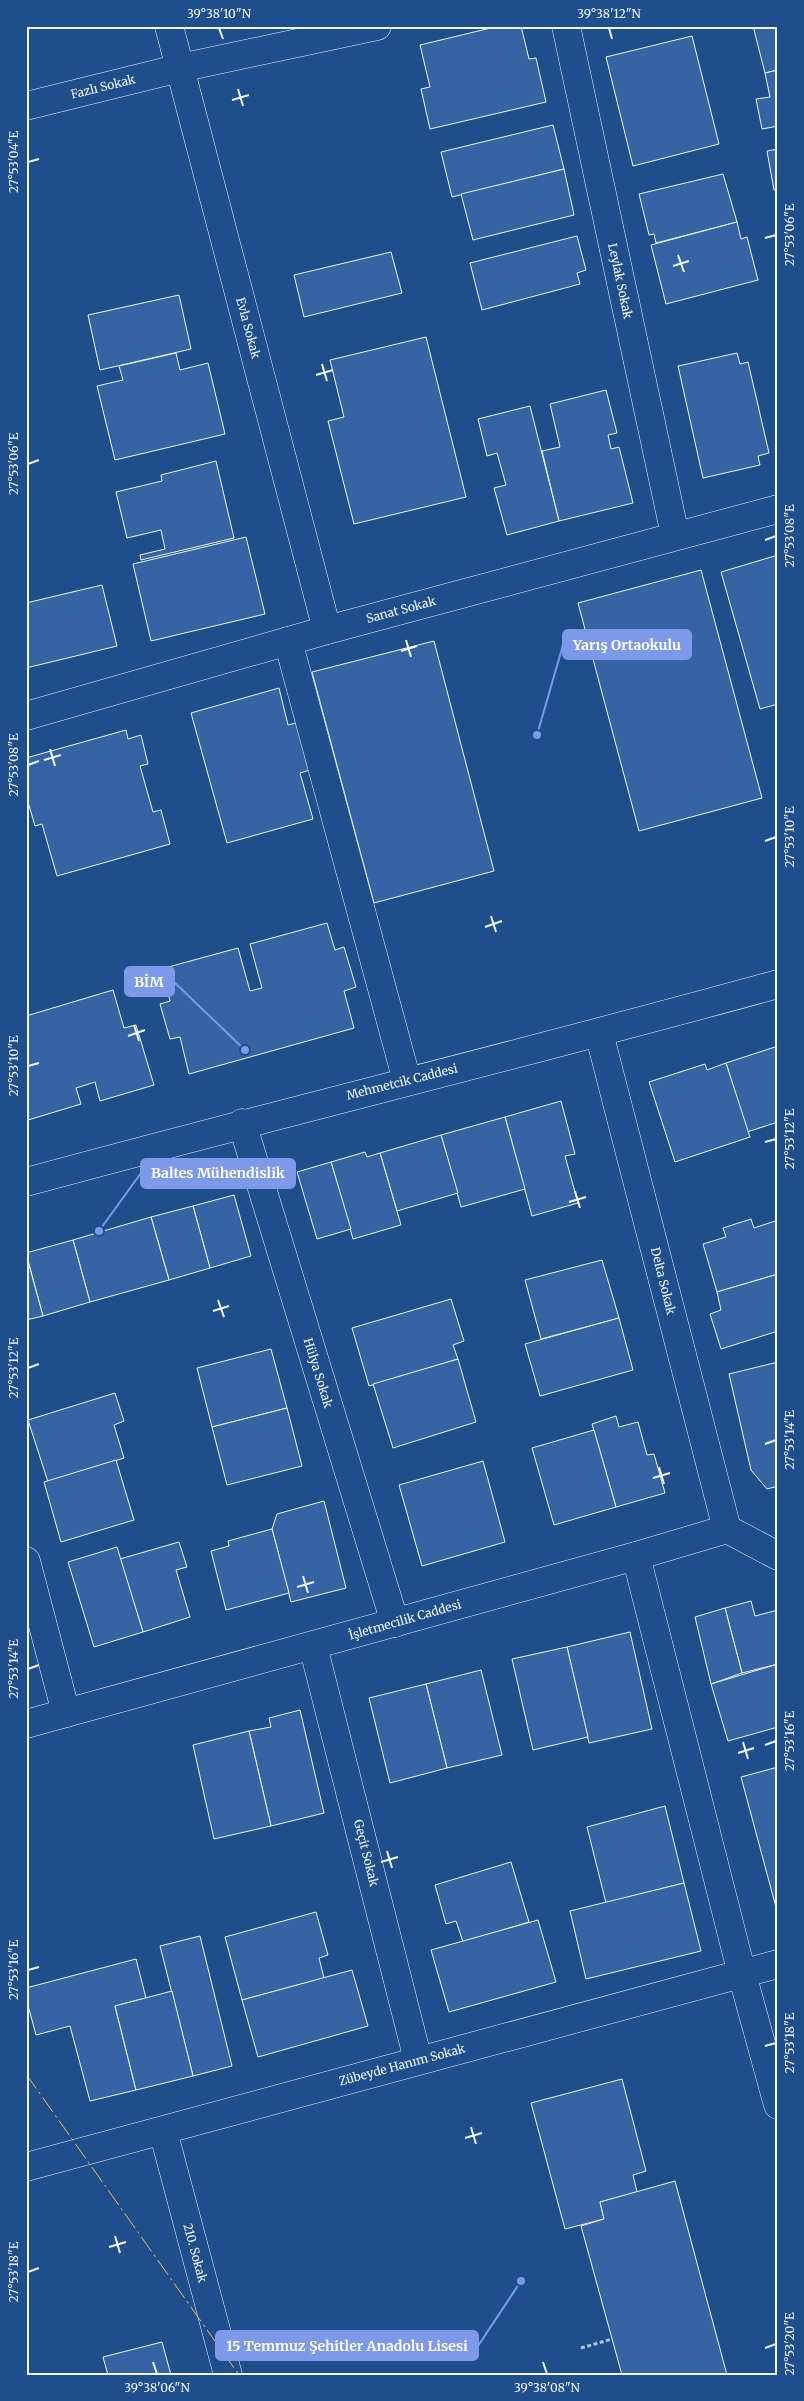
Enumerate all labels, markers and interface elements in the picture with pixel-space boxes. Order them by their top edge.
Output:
text: 39°38'10"N [187,6,252,21]
text: 39°38'12"N [577,6,641,21]
street label: Fazlı Sokak [69,71,137,102]
text: 27°53'04"E [6,131,21,193]
text: 27°53'06"E [782,203,797,266]
street label: Leylak Sokak [605,242,636,320]
street label: Evla Sokak [233,296,264,360]
text: 27°53'06"E [6,432,21,495]
text: 27°53'08"E [782,504,797,568]
street label: Sanat Sokak [364,593,438,626]
callout: Yarış Ortaokulu [563,630,691,659]
text: Yarış Ortaokulu [572,636,681,654]
text: 27°53'08"E [6,733,21,797]
text: 27°53'10"E [782,806,797,868]
callout: BİM [125,967,174,996]
text: BİM [134,973,164,991]
text: 27°53'10"E [6,1035,21,1097]
street label: Mehmetcik Caddesi [345,1060,459,1103]
text: 27°53'12"E [782,1108,797,1169]
callout: Baltes Mühendislik [141,1159,295,1188]
text: Baltes Mühendislik [151,1164,286,1182]
street label: Delta Sokak [648,1246,679,1316]
street label: Hülya Sokak [301,1336,336,1410]
text: 27°53'12"E [6,1337,21,1398]
text: 27°53'14"E [782,1410,797,1470]
street label: İşletmecilik Caddesi [347,1596,463,1643]
text: 27°53'14"E [6,1639,21,1699]
text: 27°53'16"E [782,1711,797,1771]
street label: Geçit Sokak [351,1818,382,1888]
text: 27°53'16"E [6,1940,21,2000]
text: 27°53'18"E [782,2012,797,2073]
street label: Zübeyde Hanım Sokak [337,2040,467,2089]
street label: 210. Sokak [180,2222,211,2284]
text: 27°53'18"E [6,2241,21,2302]
text: 27°53'20"E [782,2312,797,2376]
callout: 15 Temmuz Şehitler Anadolu Lisesi [216,2331,478,2360]
text: 15 Temmuz Şehitler Anadolu Lisesi [226,2337,468,2355]
text: 39°38'06"N [124,2380,190,2395]
text: 39°38'08"N [514,2380,581,2395]

